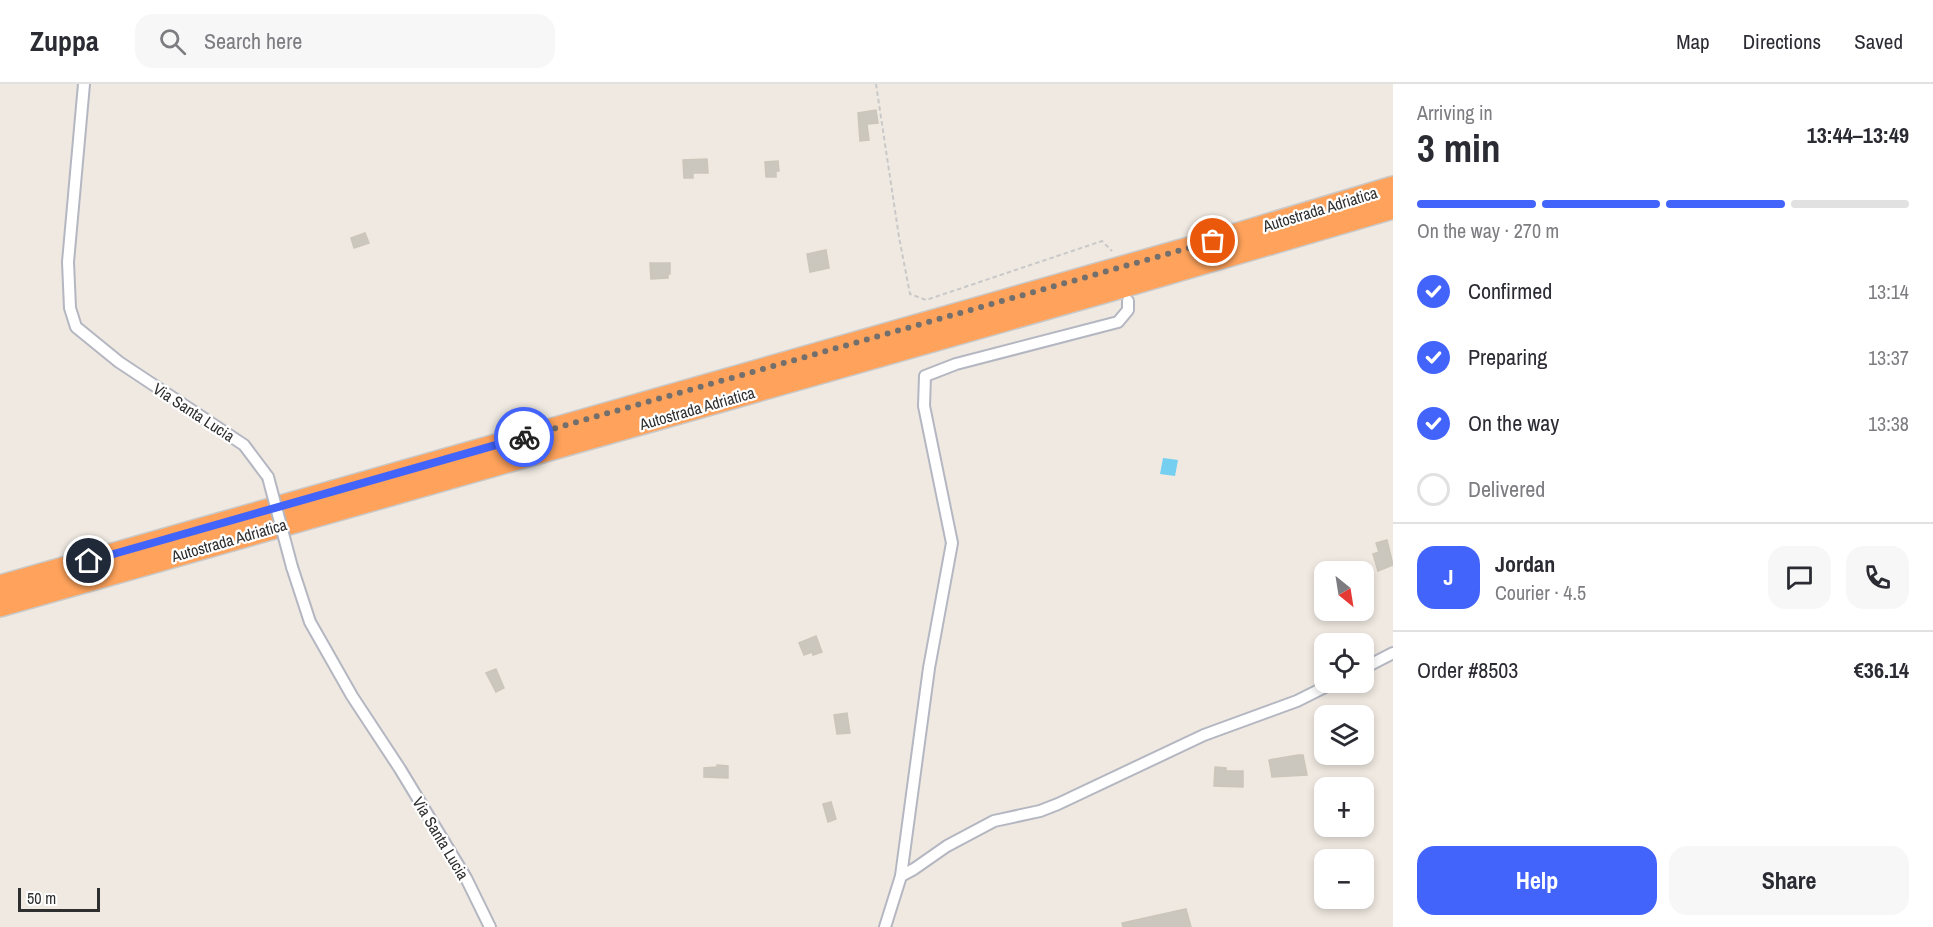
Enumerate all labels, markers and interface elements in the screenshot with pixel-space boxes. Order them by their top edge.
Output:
search box [135,14,555,68]
text: Zuppa [30,22,99,60]
icon: search [156,25,189,58]
text: Search here [204,26,302,56]
text: Map [1676,27,1710,56]
text: Directions [1743,27,1821,56]
text: Saved [1854,27,1903,56]
text: Arriving in [1417,99,1493,126]
text: 13:44–13:49 [1807,120,1909,150]
text: 3 min [1417,122,1501,174]
street label: Autostrada Adriatica [1259,181,1381,237]
pin [1187,215,1238,266]
text: On the way · 270 m [1417,217,1559,244]
icon: bag [1196,224,1229,257]
icon: check [1417,275,1450,308]
text: Confirmed [1468,276,1552,306]
text: 13:14 [1868,278,1909,305]
icon: check [1417,341,1450,374]
text: Preparing [1468,342,1547,372]
text: 13:37 [1868,344,1909,371]
street label: Via Santa Lucia [149,377,240,447]
street label: Autostrada Adriatica [636,381,758,435]
courier [494,407,554,467]
icon: check [1417,407,1450,440]
text: On the way [1468,408,1559,438]
text: 13:38 [1868,410,1909,437]
icon: bike [508,421,541,454]
text: Delivered [1468,474,1545,504]
street label: Autostrada Adriatica [168,513,290,567]
pin [63,535,114,586]
icon: home [72,544,105,577]
button: chat [1768,546,1831,609]
button: phone [1846,546,1909,609]
text: Jordan [1495,549,1555,579]
north arrow [1314,561,1374,621]
map controls [1314,561,1374,909]
text: J [1443,562,1454,592]
text: Courier · 4.5 [1495,579,1586,606]
button: locate [1314,633,1374,693]
text: Order #8503 [1417,655,1518,685]
text: €36.14 [1854,655,1909,685]
button: layers [1314,705,1374,765]
button: + [1314,777,1374,837]
street label: Via Santa Lucia [408,792,475,884]
button: Help [1417,846,1657,915]
button: Share [1669,846,1909,915]
button: − [1314,849,1374,909]
scale bar [18,885,100,912]
text: 50 m [27,887,56,909]

